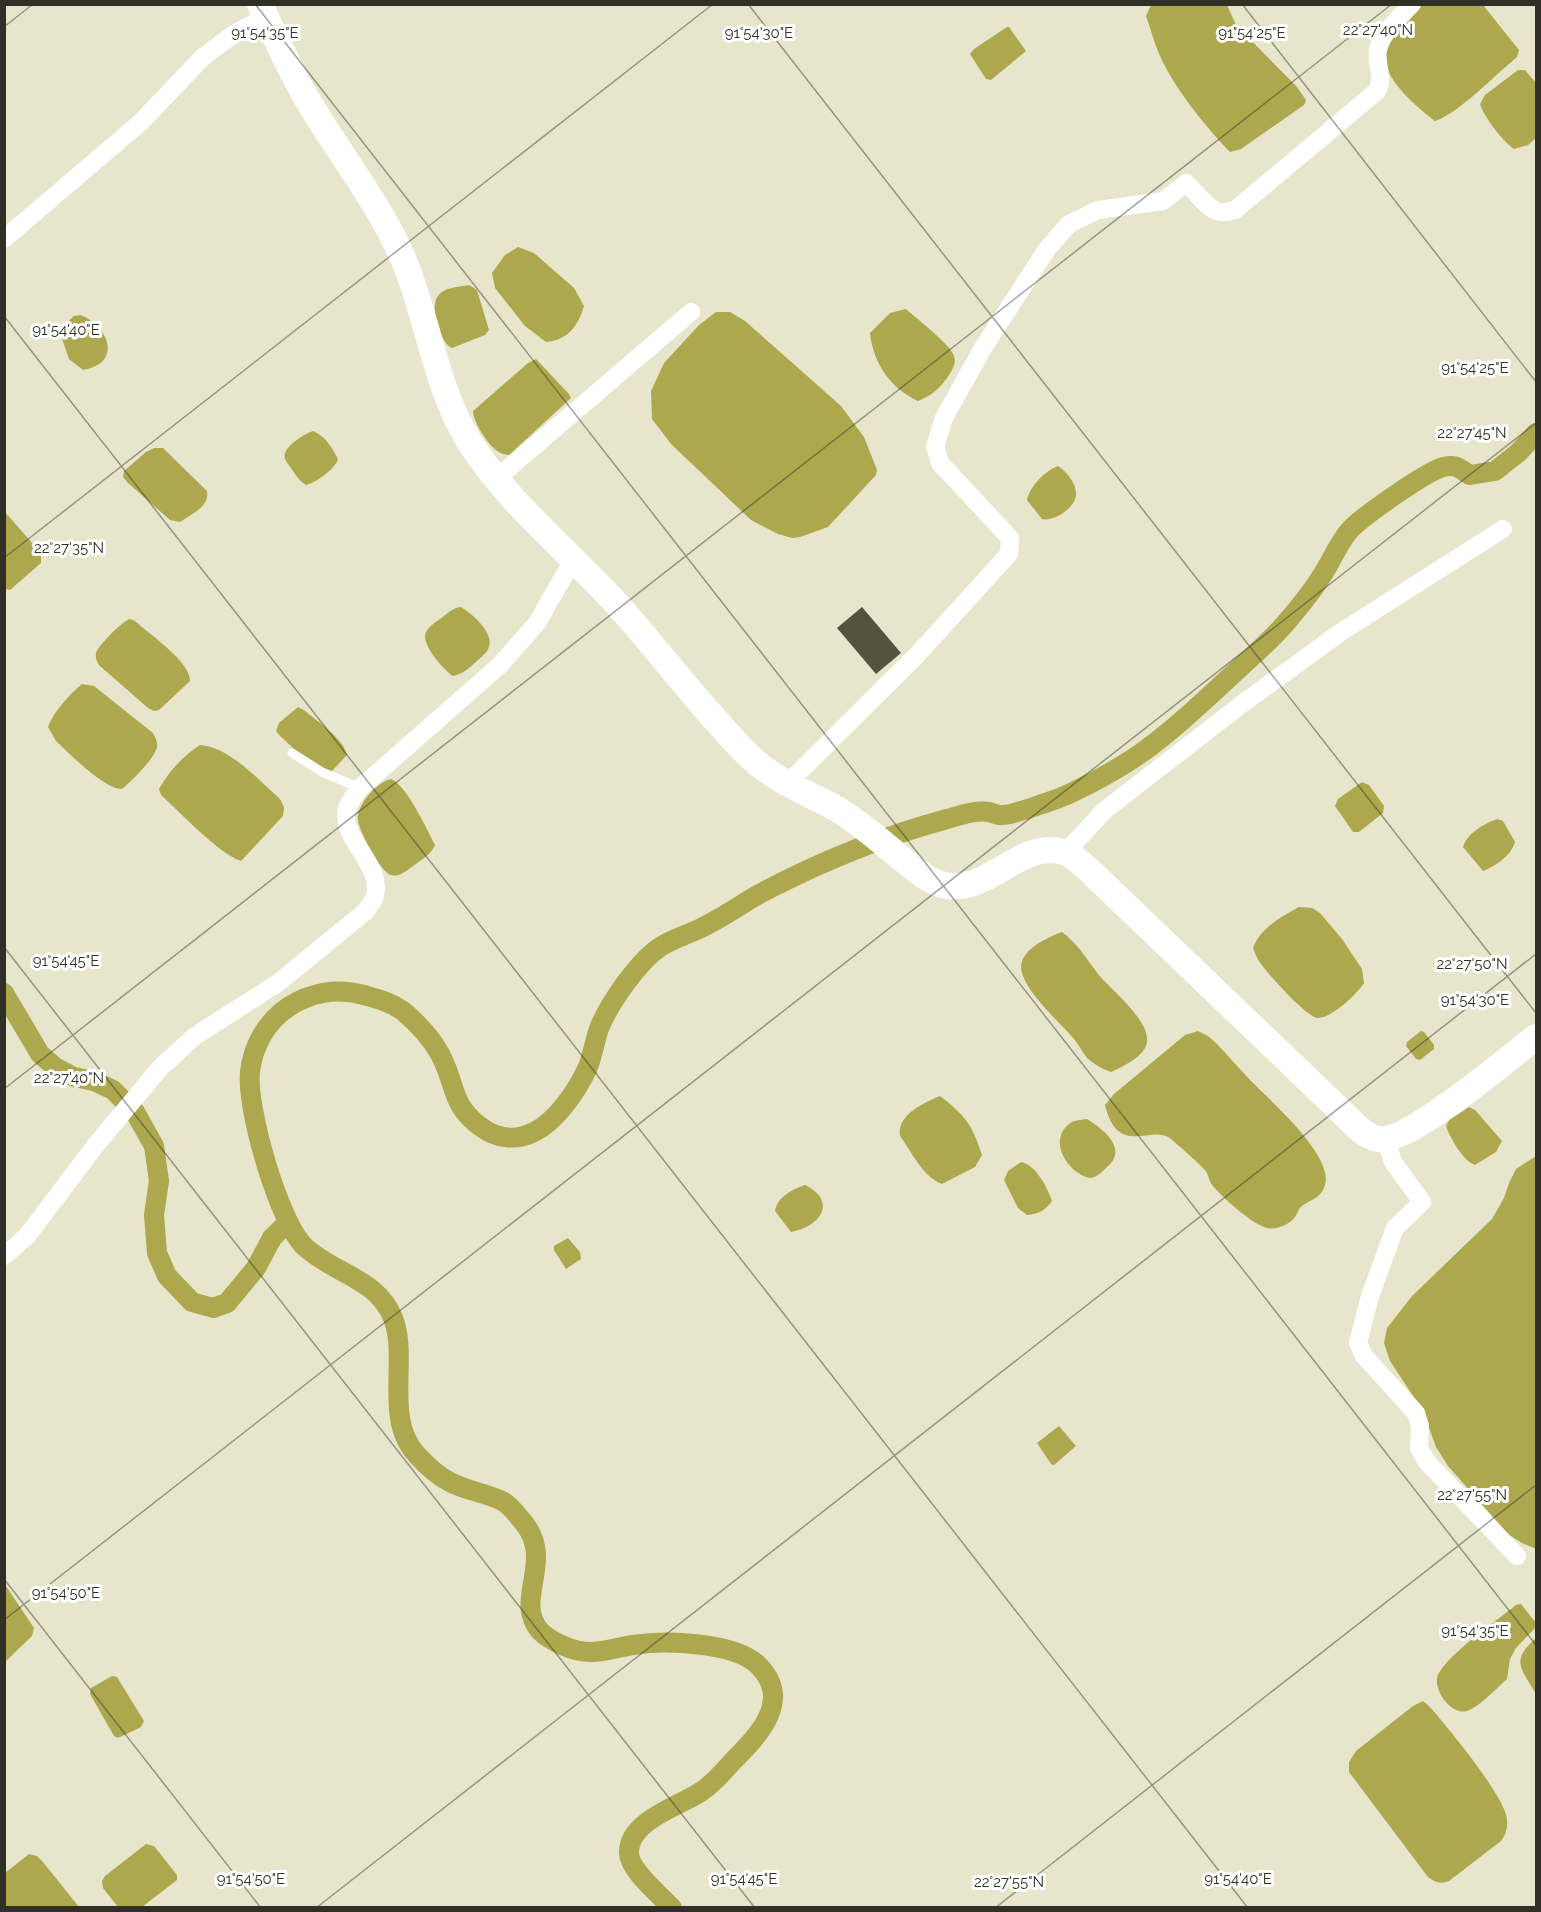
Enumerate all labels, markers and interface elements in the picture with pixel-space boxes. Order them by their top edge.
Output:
text: 22°27'40"N [1343,21,1413,39]
text: 91°54'35"E [231,24,299,42]
text: 91°54'30"E [725,24,793,42]
text: 91°54'25"E [1218,24,1286,42]
text: 91°54'40"E [32,321,100,339]
text: 91°54'25"E [1441,359,1509,377]
text: 22°27'45"N [1437,424,1507,442]
text: 22°27'35"N [34,539,104,557]
text: 91°54'45"E [33,952,99,970]
text: 22°27'50"N [1436,955,1508,973]
text: 91°54'30"E [1441,991,1509,1009]
text: 22°27'40"N [34,1069,104,1087]
text: 22°27'55"N [1437,1486,1507,1504]
text: 91°54'50"E [32,1584,100,1602]
text: 91°54'35"E [1441,1622,1509,1640]
text: 91°54'50"E [217,1870,285,1888]
text: 91°54'45"E [711,1870,777,1888]
text: 91°54'40"E [1204,1870,1272,1888]
text: 22°27'55"N [974,1873,1044,1891]

